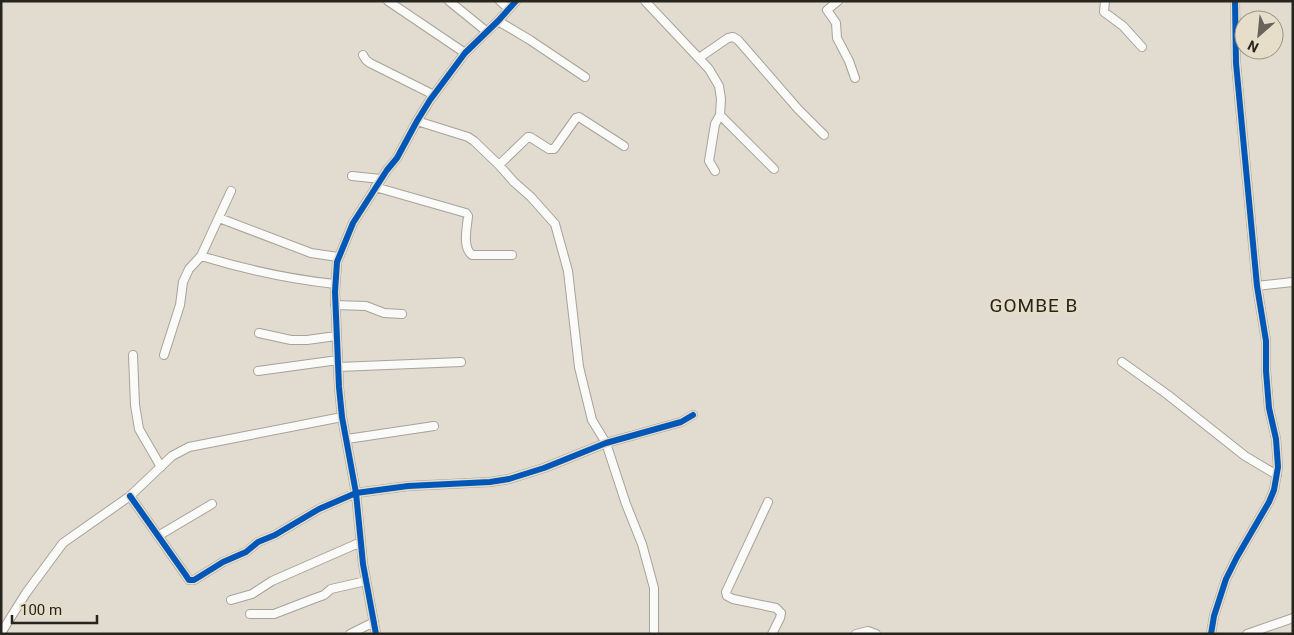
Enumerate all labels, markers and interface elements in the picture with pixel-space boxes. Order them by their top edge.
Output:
north arrow [1234,10,1284,60]
text: N [1245,37,1261,56]
district label: GOMBE B [990,294,1078,317]
scale bar [12,592,98,624]
text: 100 m [20,601,62,619]

